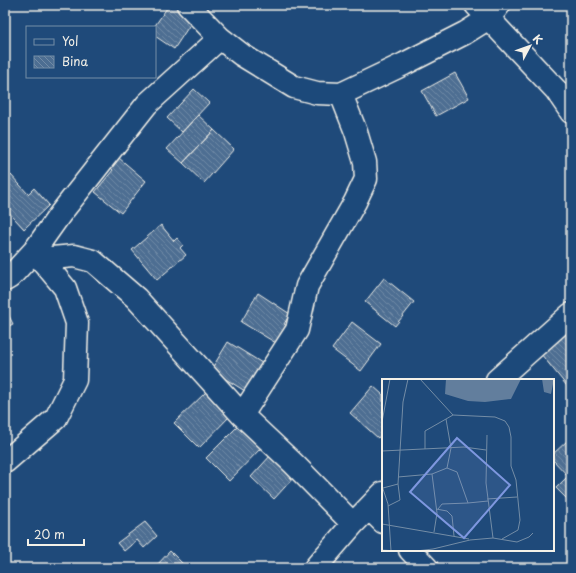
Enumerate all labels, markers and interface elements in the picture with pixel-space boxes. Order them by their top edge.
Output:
legend [26,26,156,78]
north arrow [510,26,550,66]
text: K [529,30,547,48]
text: Yol [62,32,78,50]
text: Bina [62,52,88,70]
inset map [382,379,554,551]
scale bar [28,521,84,547]
text: 20 m [34,525,65,543]

